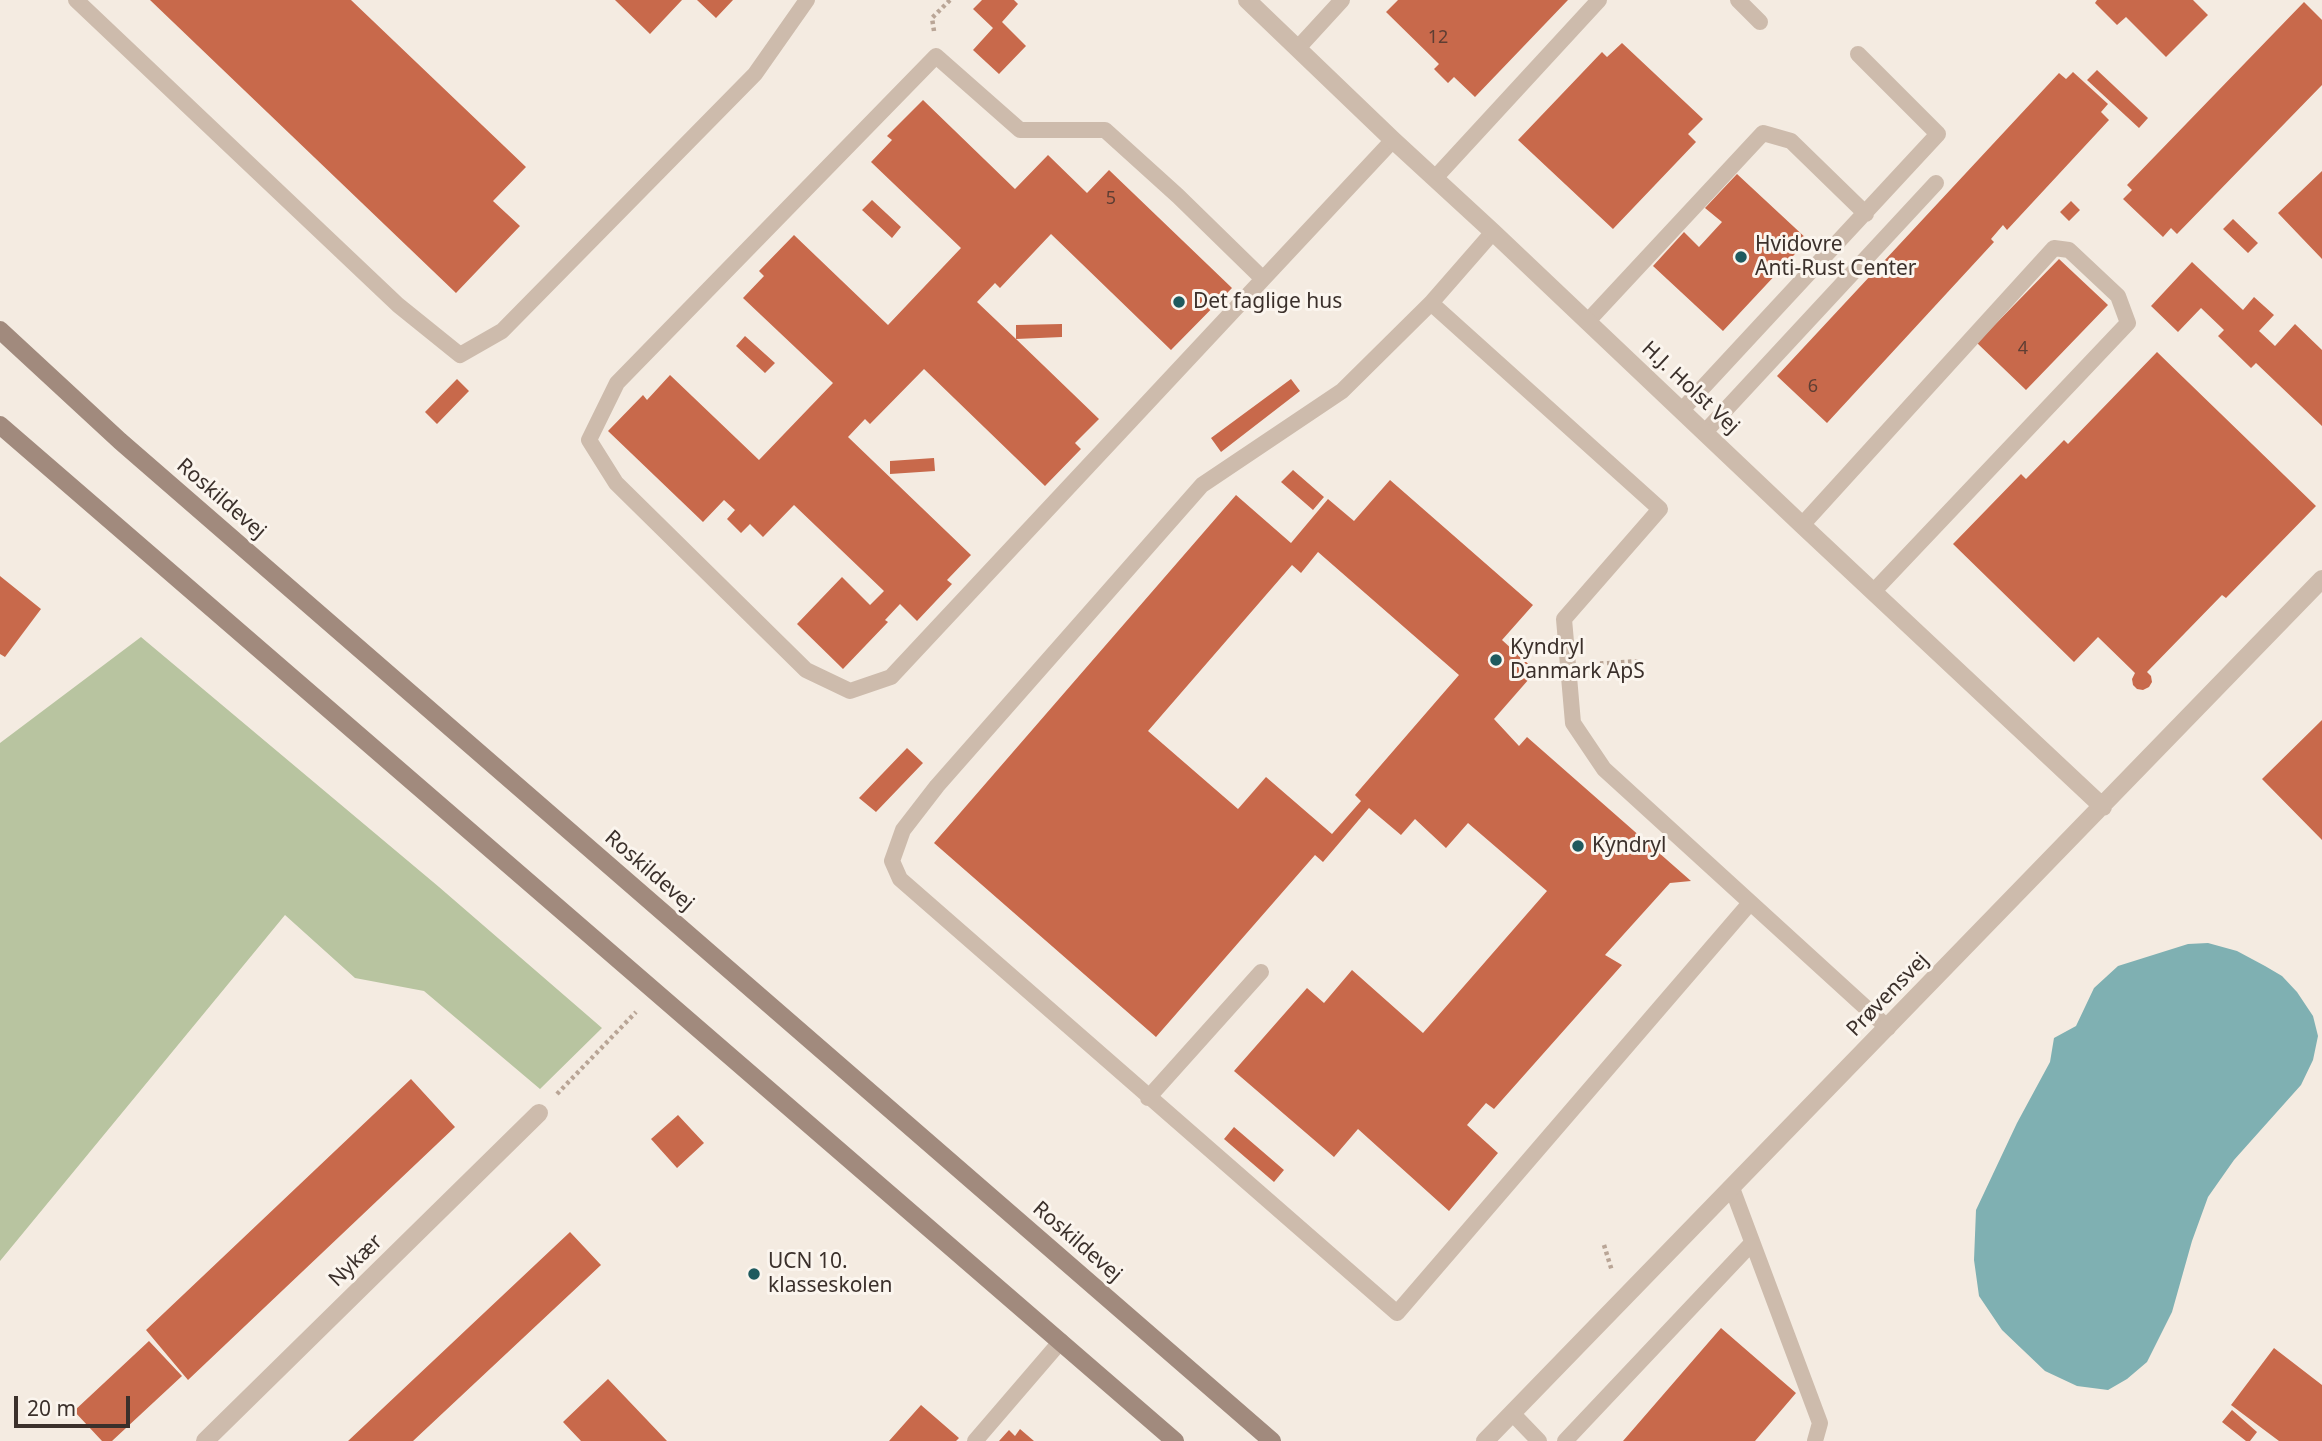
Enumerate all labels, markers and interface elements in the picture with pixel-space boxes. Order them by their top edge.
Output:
house number: 12 [1428,27,1448,49]
house number: 5 [1106,188,1116,210]
place label: Hvidovre Anti-Rust Center [1755,232,1916,282]
marker: Hvidovre Anti-Rust Center [1733,249,1749,265]
place label: Det faglige hus [1193,289,1342,315]
marker: Det faglige hus [1171,294,1187,310]
street label: H.J. Holst Vej [1636,336,1744,440]
house number: 4 [2018,338,2028,360]
house number: 6 [1808,376,1818,398]
street label: Roskildevej [171,453,271,545]
place label: Kyndryl Danmark ApS [1510,635,1645,685]
marker: Kyndryl Danmark ApS [1488,652,1504,668]
street label: Roskildevej [599,825,699,917]
place label: Kyndryl [1592,833,1666,859]
marker: Kyndryl [1570,838,1586,854]
street label: Prøvensvej [1842,948,1934,1042]
street label: Roskildevej [1027,1196,1127,1288]
street label: Nykær [324,1229,388,1293]
place label: UCN 10. klasseskolen [768,1249,893,1299]
marker: UCN 10. klasseskolen [746,1266,762,1282]
scale bar [18,1382,133,1426]
text: 20 m [27,1394,76,1422]

